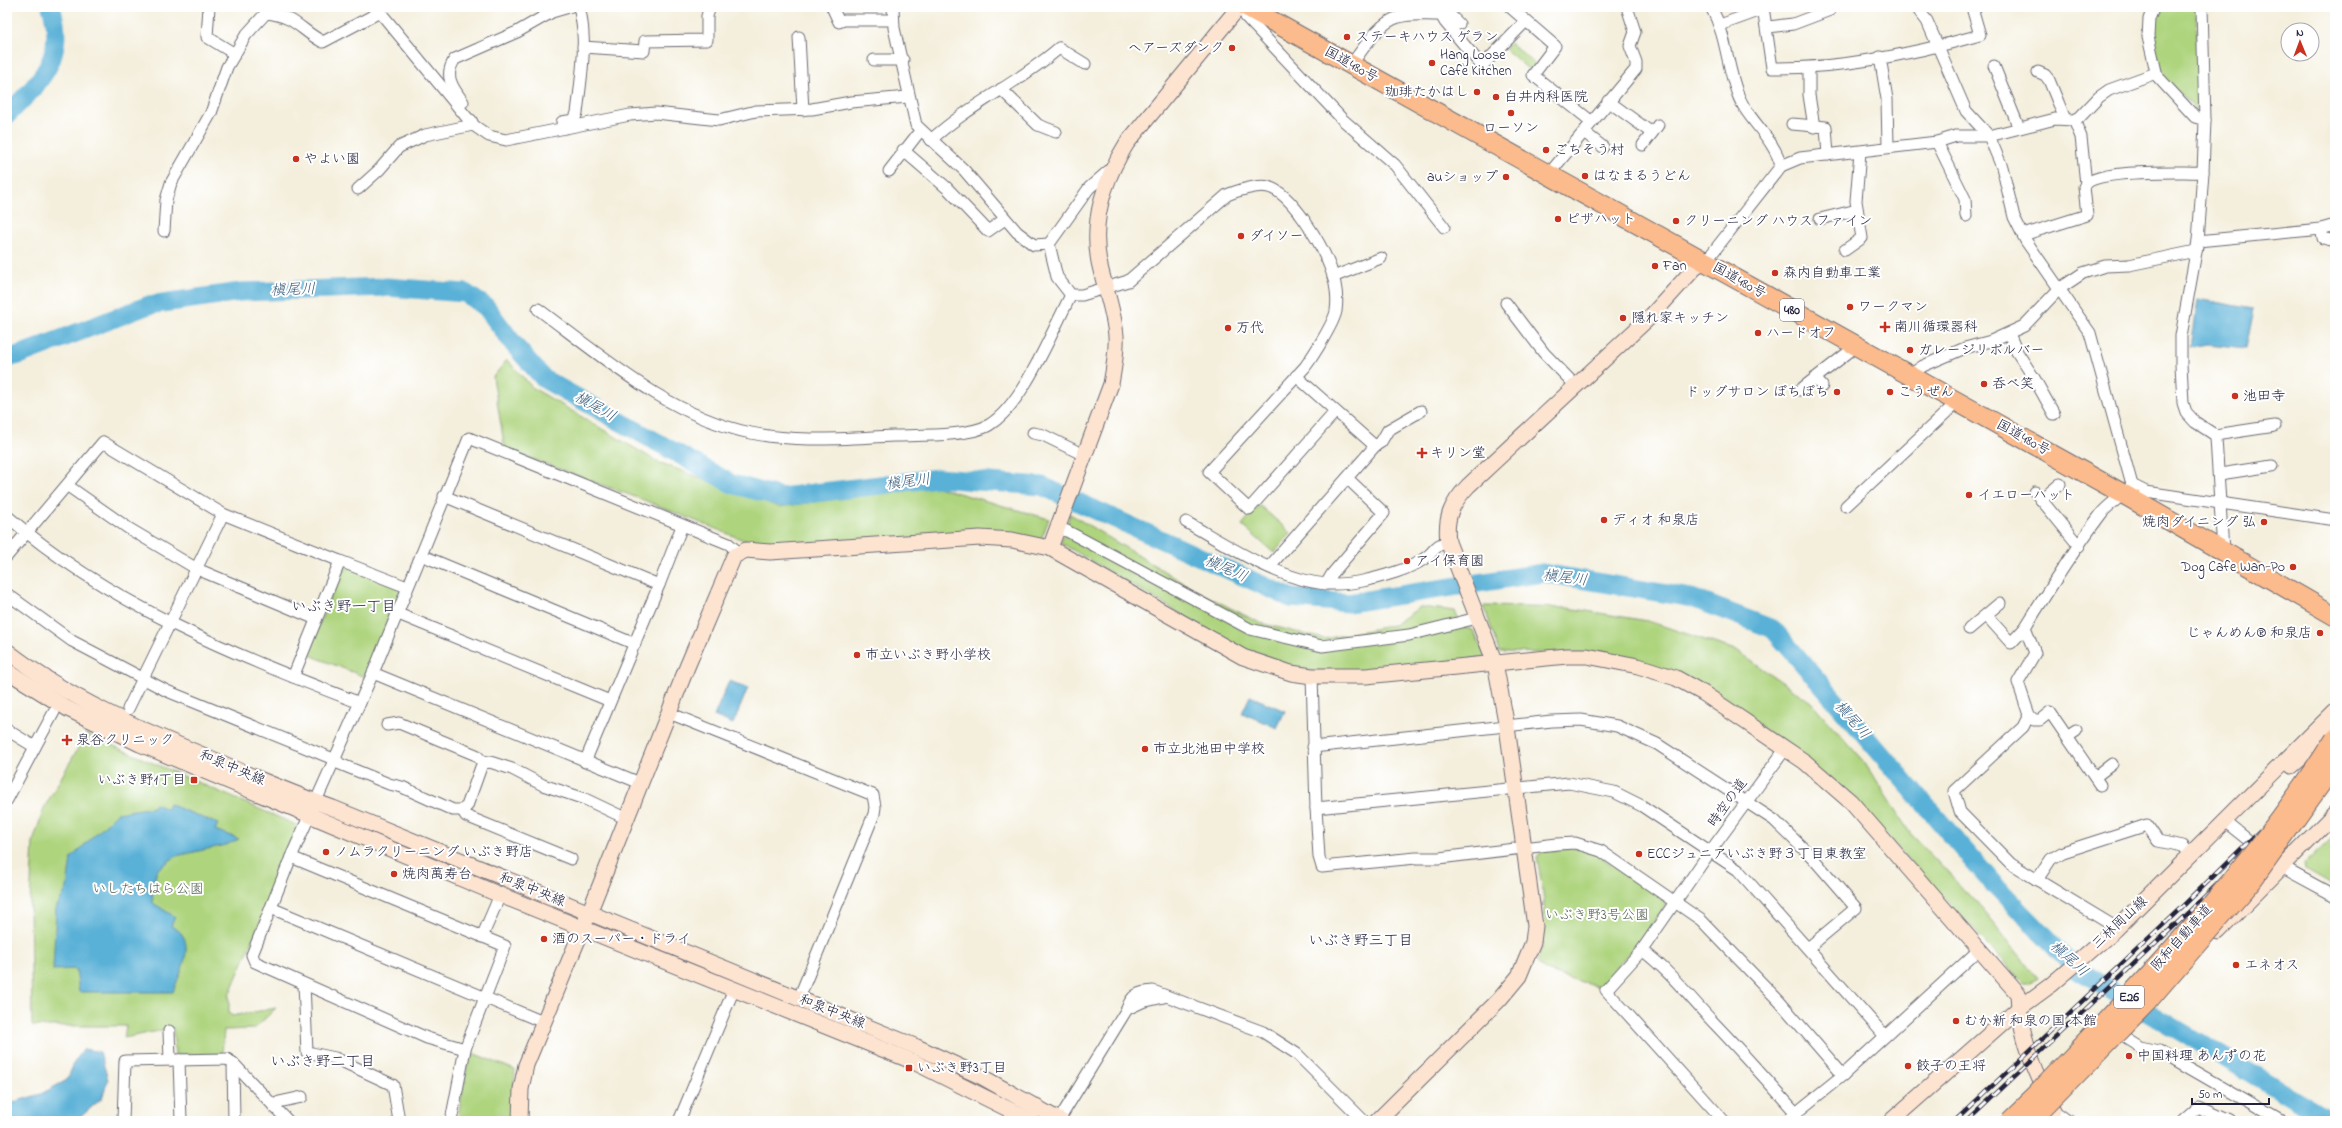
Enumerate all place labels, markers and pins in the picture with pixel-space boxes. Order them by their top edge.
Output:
place label: ステーキハウス ゲラン [1355,27,1499,48]
marker: ステーキハウス ゲラン [1342,32,1352,42]
place label: ヘアーズダンク [1128,38,1224,59]
marker: ヘアーズダンク [1227,43,1237,53]
place label: Hang Loose Cafe Kitchen [1440,45,1512,82]
marker: Hang Loose Cafe Kitchen [1427,58,1437,68]
place label: 珈琲たかはし [1385,82,1469,103]
marker: 珈琲たかはし [1472,87,1482,97]
place label: 白井内科医院 [1504,87,1588,108]
marker: 白井内科医院 [1491,92,1501,102]
marker: ローソン [1506,108,1516,118]
place label: ローソン [1483,118,1539,139]
place label: ごちそう村 [1554,140,1624,161]
marker: ごちそう村 [1541,145,1551,155]
place label: やよい園 [304,149,360,170]
marker: やよい園 [291,154,301,164]
place label: はなまるうどん [1593,166,1691,187]
place label: auショップ [1427,167,1498,188]
marker: はなまるうどん [1580,171,1590,181]
marker: auショップ [1501,172,1511,182]
place label: ピザハット [1566,209,1636,230]
place label: クリーニング ハウス ファイン [1684,211,1872,232]
marker: ピザハット [1553,214,1563,224]
marker: クリーニング ハウス ファイン [1671,216,1681,226]
place label: ダイソー [1249,226,1304,247]
marker: ダイソー [1236,231,1246,241]
place label: Fan [1662,256,1687,277]
marker: Fan [1650,261,1660,271]
place label: 森内自動車工業 [1783,263,1881,284]
marker: 森内自動車工業 [1770,268,1780,278]
place label: ワークマン [1858,297,1928,318]
marker: ワークマン [1845,302,1855,312]
place label: 隠れ家キッチン [1631,308,1729,329]
marker: 隠れ家キッチン [1618,313,1628,323]
place label: 南川循環器科 [1894,317,1978,338]
place label: 万代 [1236,318,1264,339]
marker: 南川循環器科 [1879,321,1891,333]
marker: 万代 [1223,323,1233,333]
place label: ハードオフ [1766,323,1836,344]
marker: ハードオフ [1753,328,1763,338]
place label: ガレージリボルバー [1918,340,2045,361]
marker: ガレージリボルバー [1905,345,1915,355]
place label: 呑べ笑 [1992,374,2034,395]
marker: 呑べ笑 [1979,379,1989,389]
place label: ドッグサロン ぽちぽち [1686,382,1829,403]
place label: こうぜん [1898,382,1954,403]
place label: 池田寺 [2243,386,2285,407]
marker: ドッグサロン ぽちぽち [1832,387,1842,397]
marker: こうぜん [1885,387,1895,397]
marker: 池田寺 [2230,391,2240,401]
place label: キリン堂 [1430,443,1486,464]
marker: キリン堂 [1417,448,1427,458]
place label: イエローハット [1977,485,2075,506]
marker: イエローハット [1964,490,1974,500]
place label: ディオ 和泉店 [1612,510,1700,531]
place label: 焼肉ダイニング 弘 [2142,512,2256,533]
marker: ディオ 和泉店 [1599,515,1609,525]
marker: 焼肉ダイニング 弘 [2259,517,2269,527]
place label: アイ保育園 [1415,551,1484,572]
marker: アイ保育園 [1402,556,1412,566]
place label: Dog Cafe Wan-Po [2180,557,2285,579]
marker: Dog Cafe Wan-Po [2288,562,2298,572]
place label: じゃんめん® 和泉店 [2187,623,2312,644]
marker: じゃんめん® 和泉店 [2315,628,2325,638]
place label: 市立いぶき野小学校 [865,645,991,666]
marker: 市立いぶき野小学校 [852,650,862,660]
place label: 泉谷クリニック [76,730,174,751]
marker: 泉谷クリニック [61,734,73,746]
place label: 市立北池田中学校 [1153,739,1265,760]
marker: 市立北池田中学校 [1140,744,1150,754]
place label: いぶき野1丁目 [98,770,186,791]
marker: いぶき野1丁目 [189,775,199,785]
place label: ノムラクリーニング いぶき野店 [334,842,533,863]
place label: ECCジュニアいぶき野３丁目東教室 [1647,844,1866,865]
marker: ノムラクリーニング いぶき野店 [321,847,331,857]
marker: ECCジュニアいぶき野３丁目東教室 [1634,849,1644,859]
place label: 焼肉萬寿台 [402,864,472,885]
marker: 焼肉萬寿台 [389,869,399,879]
place label: 酒のスーパー・ドライ [552,929,691,950]
marker: 酒のスーパー・ドライ [539,934,549,944]
place label: エネオス [2244,955,2299,976]
marker: エネオス [2231,960,2241,970]
place label: むか新 和泉の国 本館 [1964,1011,2097,1032]
marker: むか新 和泉の国 本館 [1951,1016,1961,1026]
place label: 中国料理 あんずの花 [2137,1046,2266,1067]
marker: 中国料理 あんずの花 [2124,1051,2134,1061]
place label: 餃子の王将 [1916,1056,1986,1077]
place label: いぶき野3丁目 [917,1058,1007,1079]
marker: 餃子の王将 [1903,1061,1913,1071]
marker: いぶき野3丁目 [904,1063,914,1073]

